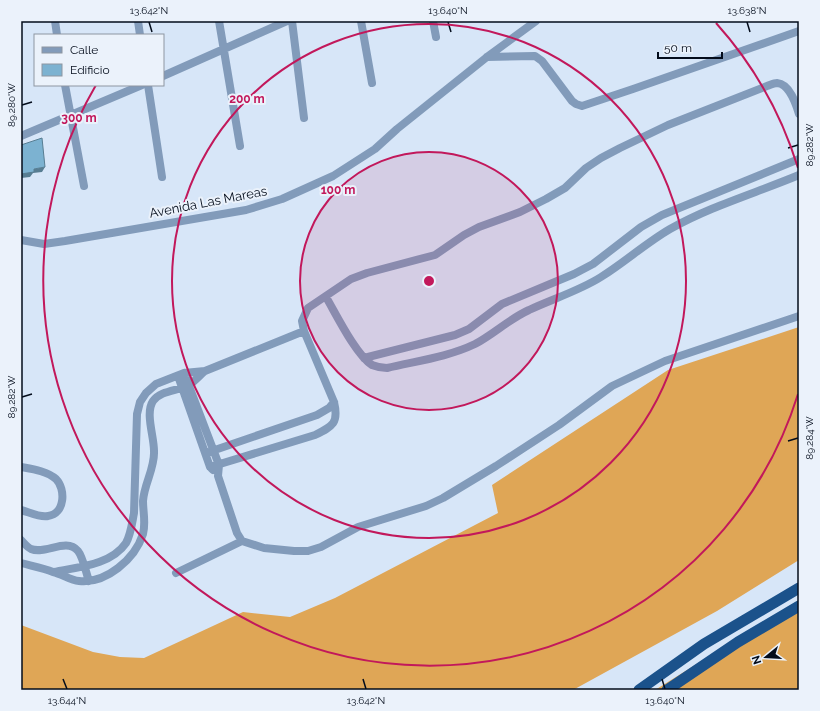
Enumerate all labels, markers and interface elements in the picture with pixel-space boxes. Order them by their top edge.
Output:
text: 13.642°N [130,5,168,16]
text: 13.640°N [428,5,468,16]
text: 13.638°N [727,5,767,16]
legend [34,34,164,86]
scale bar [658,34,722,60]
text: 50 m [664,41,692,55]
text: Calle [70,43,98,57]
text: Edificio [70,63,110,77]
text: 89.280°W [6,83,17,127]
text: 200 m [229,92,265,106]
text: 300 m [61,111,97,125]
text: 89.282°W [804,123,815,167]
street label: Avenida Las Mareas [148,183,268,221]
text: 100 m [321,183,355,197]
centre of rings [422,274,436,288]
text: 89.282°W [6,375,17,419]
text: 89.284°W [804,416,815,460]
north arrow [746,637,786,677]
text: N [749,654,764,666]
text: 13.644°N [48,695,86,706]
text: 13.642°N [347,695,385,706]
text: 13.640°N [645,695,685,706]

